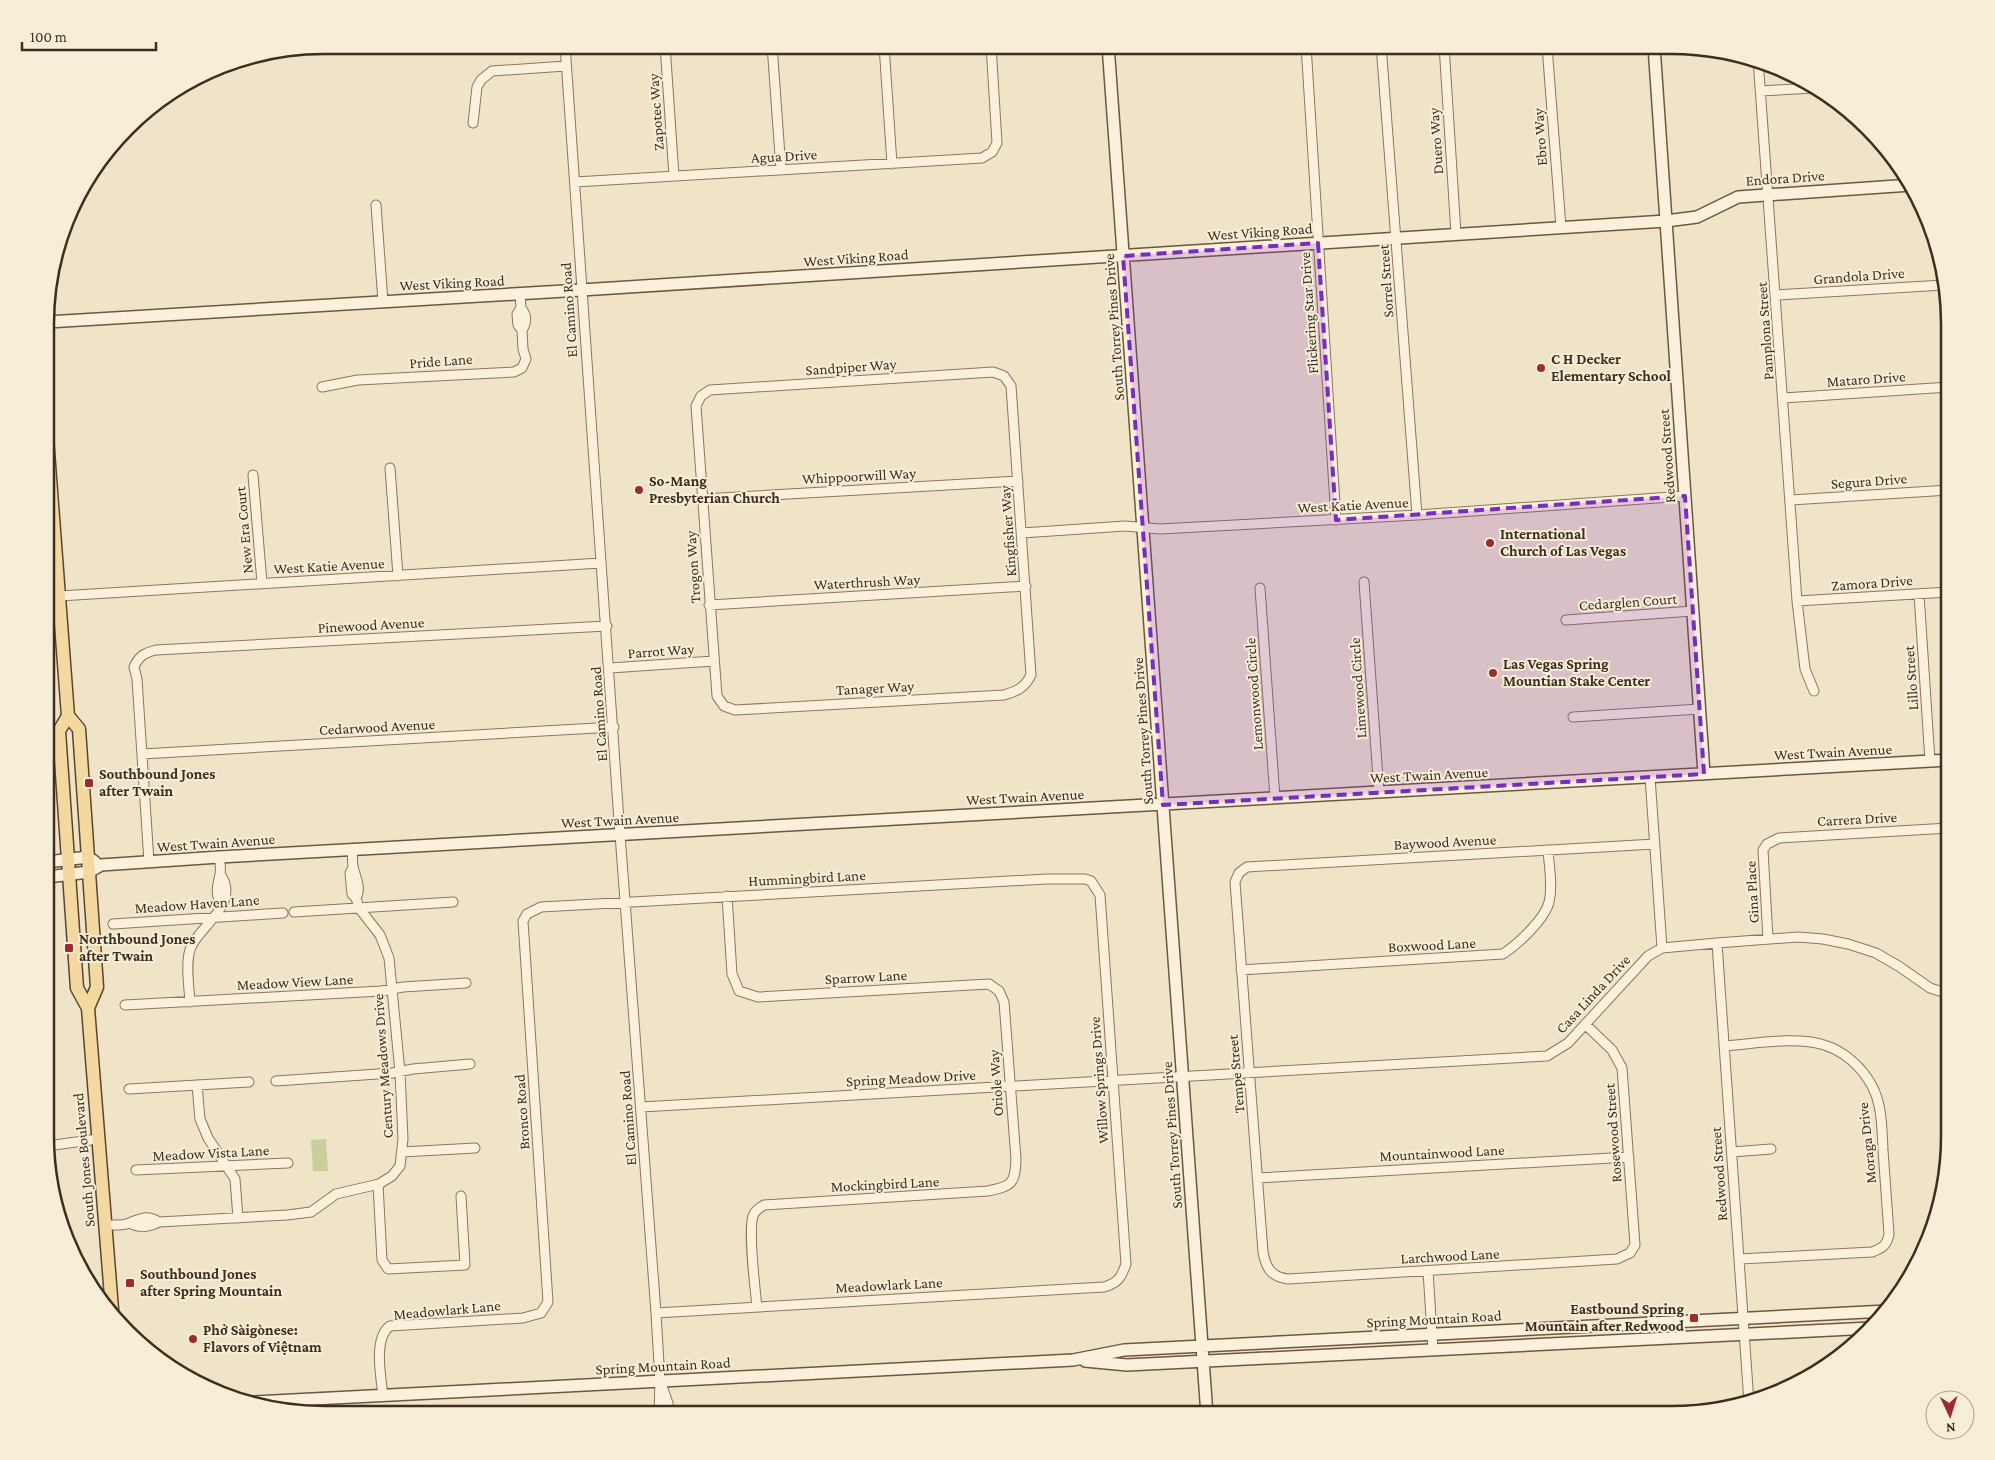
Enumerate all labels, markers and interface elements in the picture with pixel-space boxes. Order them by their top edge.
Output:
scale bar [22,20,156,52]
text: 100 m [30,29,67,45]
street label: Zapotec Way [645,73,668,151]
street label: Duero Way [1426,107,1447,175]
street label: Ebro Way [1530,107,1551,166]
street label: Agua Drive [751,146,818,167]
street label: Endora Drive [1745,167,1825,189]
street label: West Viking Road [1207,220,1313,245]
street label: Sorrel Street [1375,243,1397,318]
street label: West Viking Road [803,246,909,271]
street label: Flickering Star Drive [1297,251,1322,374]
street label: South Torrey Pines Drive [1101,252,1128,401]
street label: El Camino Road [558,262,580,358]
street label: Grandola Drive [1813,265,1905,287]
street label: West Viking Road [399,272,505,295]
street label: Pamplona Street [1754,280,1777,381]
street label: Pride Lane [409,351,473,371]
place label: C H Decker Elementary School [1551,351,1671,384]
street label: Sandpiper Way [805,356,897,379]
marker: C H Decker Elementary School [1535,362,1547,374]
street label: Mataro Drive [1826,368,1906,390]
street label: Redwood Street [1656,407,1678,504]
street label: Whippoorwill Way [802,465,917,488]
street label: Segura Drive [1830,470,1908,493]
place label: So-Mang Presbyterian Church [649,473,780,506]
marker: So-Mang Presbyterian Church [633,484,645,496]
street label: New Era Court [232,485,256,574]
street label: Kingfisher Way [997,485,1020,577]
street label: West Katie Avenue [1297,494,1409,516]
place label: International Church of Las Vegas [1500,526,1626,559]
street label: Trogon Way [682,530,705,604]
marker: International Church of Las Vegas [1484,537,1496,549]
street label: West Katie Avenue [273,555,385,577]
street label: Waterthrush Way [813,571,921,594]
street label: Zamora Drive [1831,572,1914,594]
street label: Cedarglen Court [1578,591,1679,614]
street label: Pinewood Avenue [317,614,425,636]
street label: Lemonwood Circle [1242,637,1266,751]
street label: Limewood Circle [1346,637,1370,739]
street label: Parrot Way [627,641,695,662]
street label: Lillo Street [1901,644,1921,711]
street label: South Torrey Pines Drive [1130,656,1157,805]
place label: Las Vegas Spring Mountian Stake Center [1503,656,1650,689]
street label: El Camino Road [588,666,610,762]
marker: Las Vegas Spring Mountian Stake Center [1487,667,1499,679]
street label: Tanager Way [835,678,915,699]
street label: Cedarwood Avenue [319,716,436,738]
street label: West Twain Avenue [1773,741,1893,763]
street label: West Twain Avenue [1369,764,1489,786]
place label: Southbound Jones after Twain [99,766,215,799]
marker: Southbound Jones after Twain [83,777,95,789]
street label: West Twain Avenue [965,786,1085,808]
street label: West Twain Avenue [560,809,680,831]
street label: Carrera Drive [1817,809,1898,829]
street label: West Twain Avenue [156,831,276,855]
street label: Baywood Avenue [1393,831,1497,854]
street label: Gina Place [1742,860,1762,924]
street label: Hummingbird Lane [748,867,867,890]
street label: Meadow Haven Lane [134,892,260,916]
place label: Northbound Jones after Twain [79,931,195,964]
street label: Boxwood Lane [1388,935,1477,955]
marker: Northbound Jones after Twain [63,942,75,954]
street label: Casa Linda Drive [1553,951,1634,1036]
street label: Sparrow Lane [824,967,908,988]
street label: Meadow View Lane [236,971,354,993]
street label: Century Meadows Drive [370,993,397,1139]
street label: Willow Springs Drive [1087,1015,1112,1144]
street label: Tempe Street [1225,1033,1248,1114]
street label: Oriole Way [986,1049,1007,1117]
street label: South Torrey Pines Drive [1159,1060,1186,1209]
street label: Spring Meadow Drive [846,1067,977,1090]
street label: El Camino Road [617,1070,639,1166]
street label: Bronco Road [511,1074,533,1150]
street label: Rosewood Street [1601,1082,1624,1183]
street label: South Jones Boulevard [70,1092,99,1228]
street label: Moraga Drive [1855,1101,1880,1184]
street label: Redwood Street [1708,1125,1730,1222]
street label: Meadow Vista Lane [152,1142,270,1164]
street label: Mountainwood Lane [1379,1142,1505,1164]
street label: Mockingbird Lane [830,1173,940,1196]
street label: Larchwood Lane [1400,1245,1500,1267]
place label: Southbound Jones after Spring Mountain [140,1266,282,1299]
street label: Meadowlark Lane [835,1274,943,1296]
marker: Southbound Jones after Spring Mountain [124,1277,136,1289]
street label: Meadowlark Lane [393,1297,502,1323]
place label: Eastbound Spring Mountain after Redwood [1525,1301,1685,1334]
street label: Spring Mountain Road [1366,1307,1502,1332]
marker: Eastbound Spring Mountain after Redwood [1688,1312,1700,1324]
place label: Phở Sàigònese: Flavors of Việtnam [203,1322,322,1355]
marker: Phở Sàigònese: Flavors of Việtnam [187,1333,199,1345]
street label: Spring Mountain Road [595,1354,731,1379]
north arrow [1925,1390,1975,1440]
text: N [1945,1420,1956,1436]

